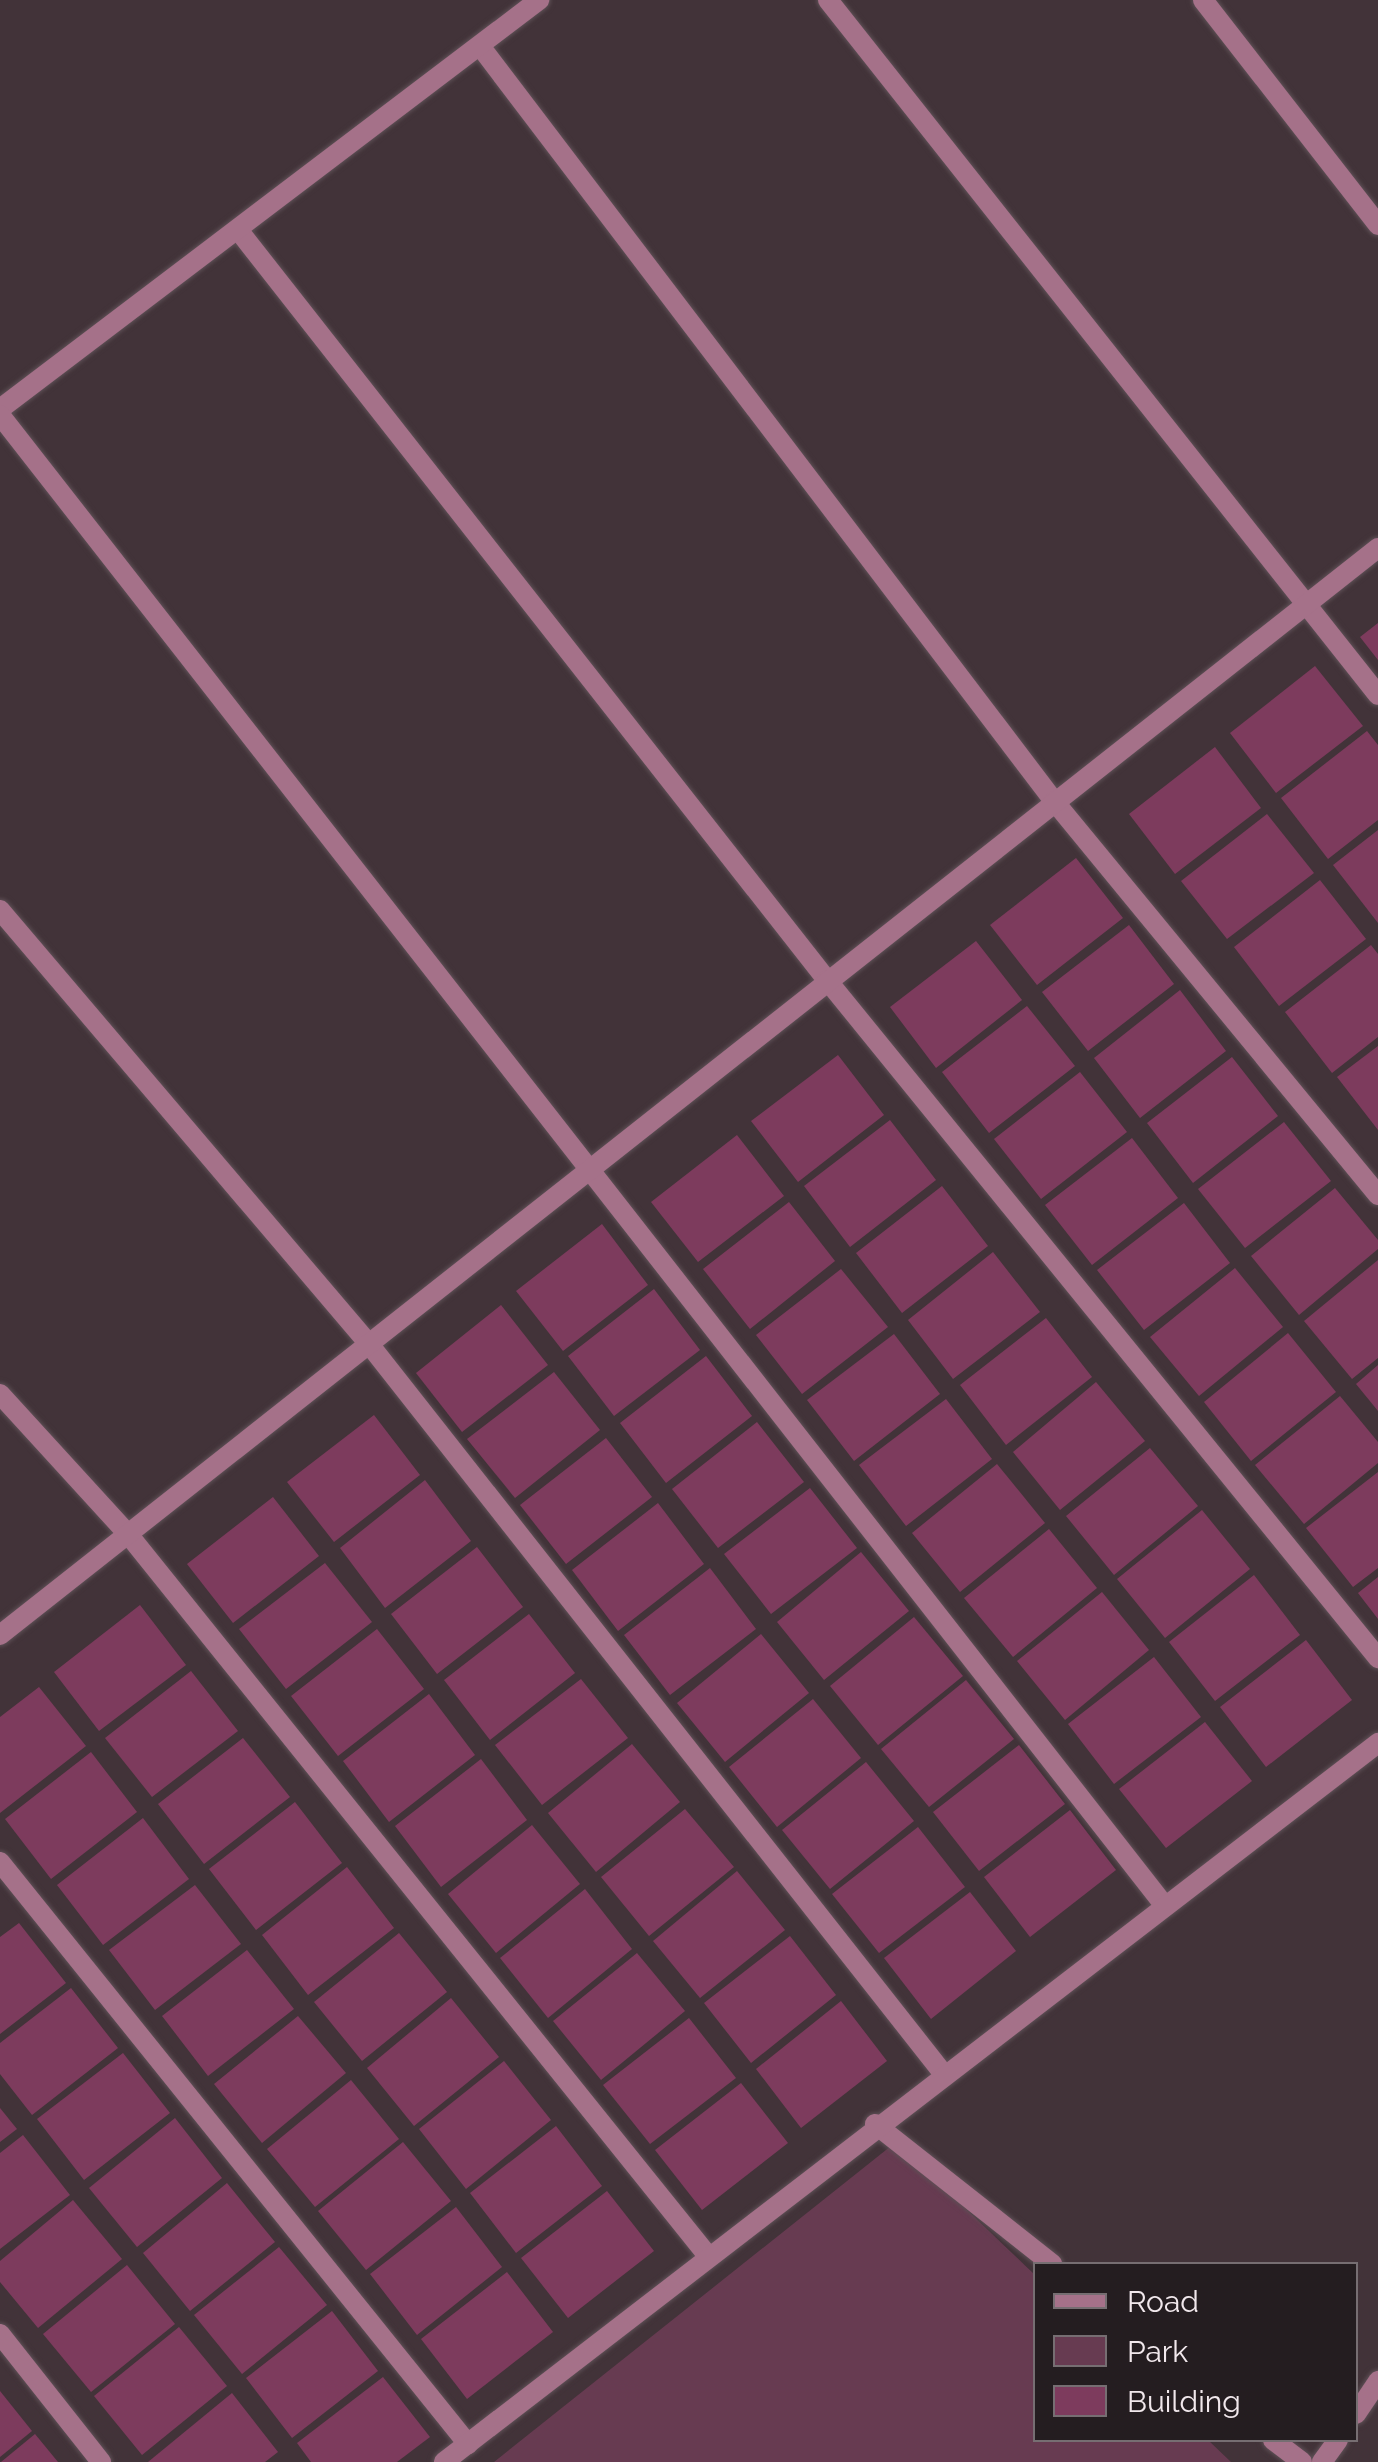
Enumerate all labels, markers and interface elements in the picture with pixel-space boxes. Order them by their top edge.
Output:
legend [1033,2262,1358,2442]
text: Road [1127,2284,1199,2319]
text: Park [1127,2334,1188,2369]
text: Building [1127,2384,1241,2419]

